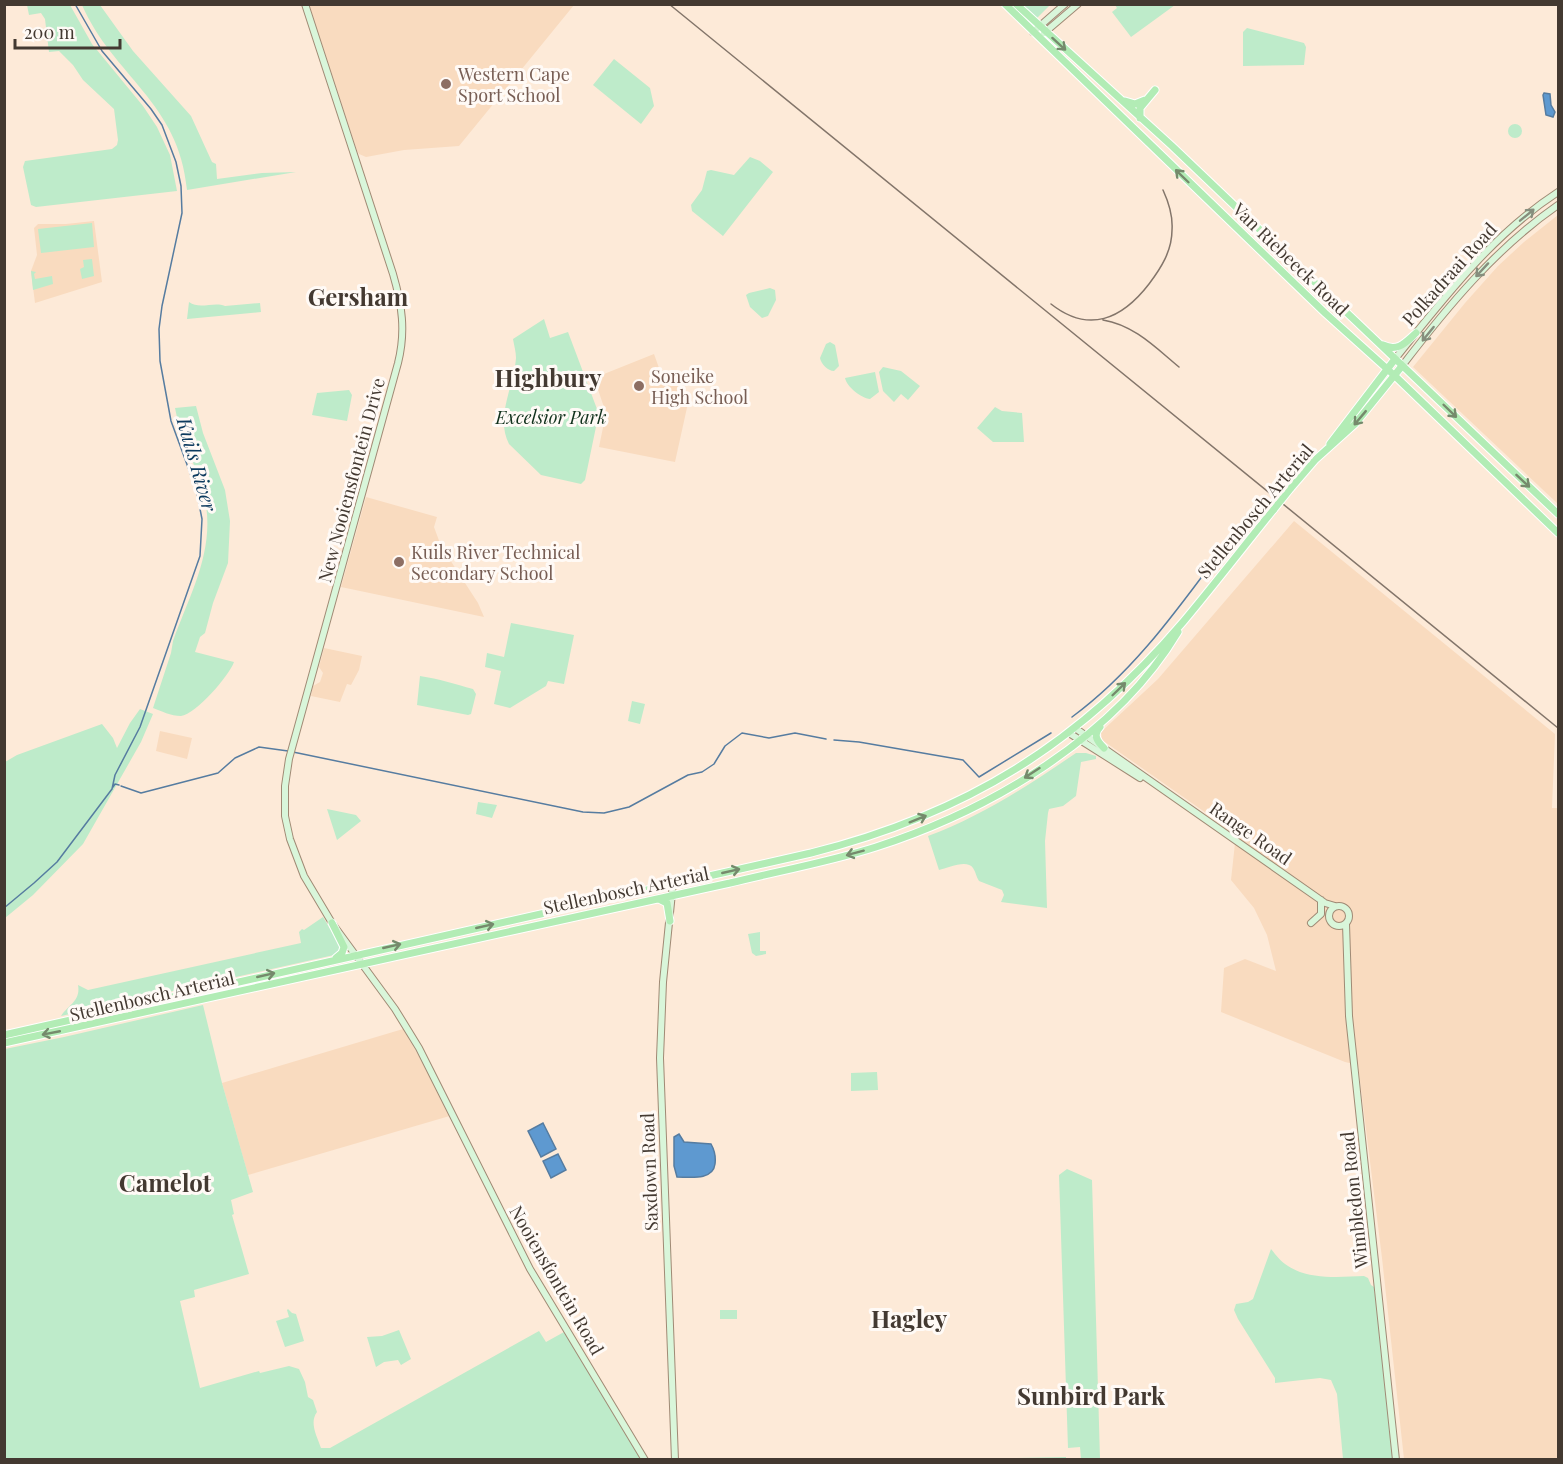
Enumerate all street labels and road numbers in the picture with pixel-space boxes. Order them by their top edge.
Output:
street label: Van Riebeeck Road [1227,197,1355,321]
street label: Polkadraai Road [1396,217,1502,331]
street label: New Nooiensfontein Drive [312,375,390,585]
street label: Stellenbosch Arterial [1192,439,1318,583]
street label: Range Road [1205,796,1297,870]
street label: Stellenbosch Arterial [541,861,711,919]
street label: Stellenbosch Arterial [67,965,237,1027]
street label: Saxdown Road [635,1112,663,1231]
street label: Wimbledon Road [1335,1130,1373,1271]
street label: Nooiensfontein Road [504,1201,610,1359]

